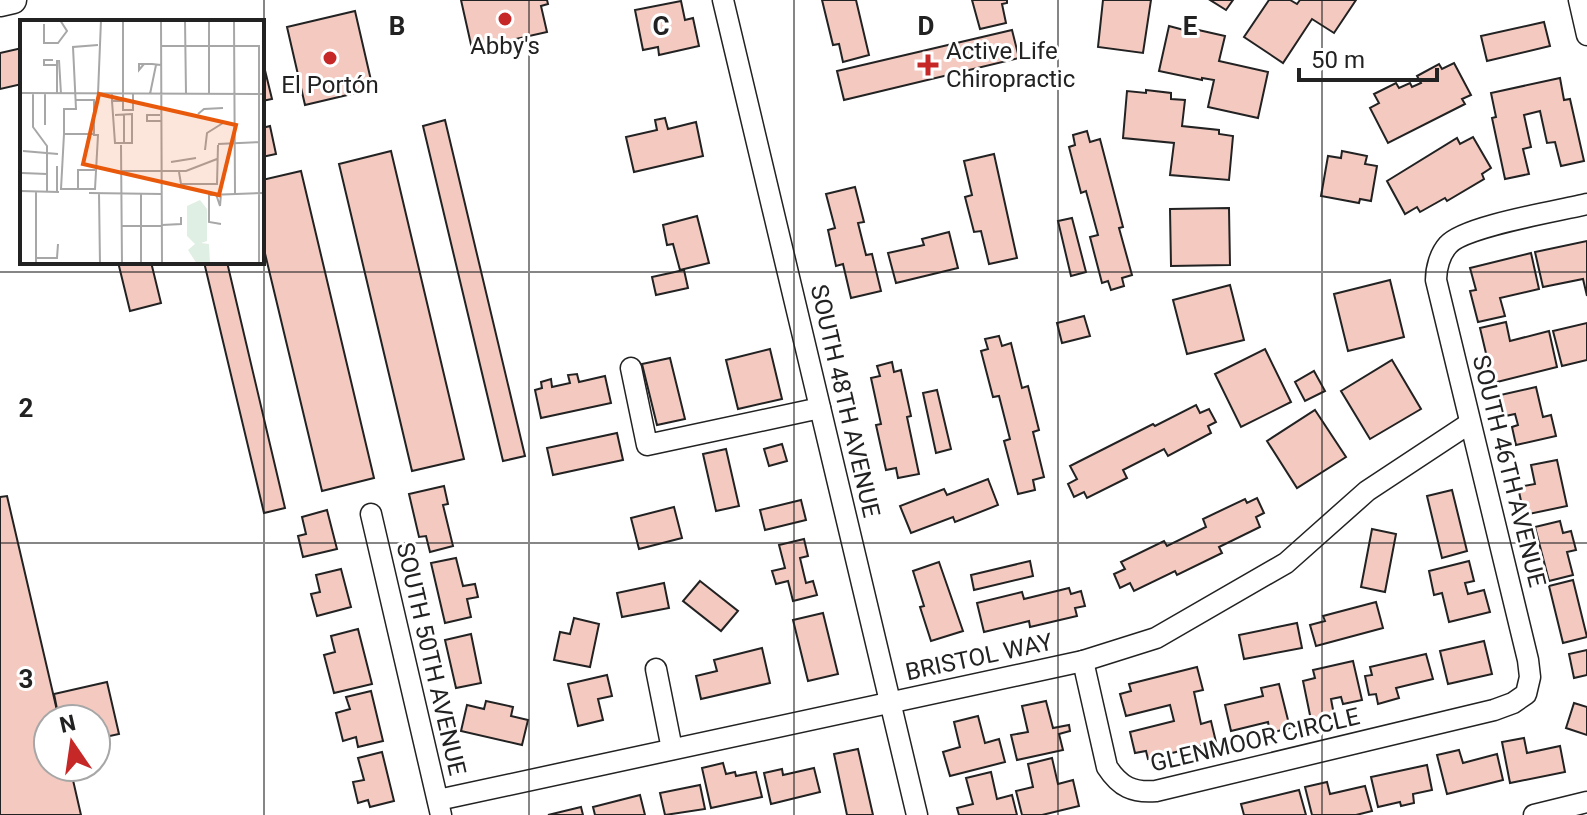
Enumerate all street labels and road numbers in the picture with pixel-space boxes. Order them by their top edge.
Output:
street label: SOUTH 48TH AVENUE [805,282,885,520]
street label: SOUTH 46TH AVENUE [1467,352,1551,590]
street label: SOUTH 50TH AVENUE [391,540,471,778]
street label: BRISTOL WAY [903,628,1056,686]
street label: GLENMOOR CIRCLE [1148,702,1362,778]

